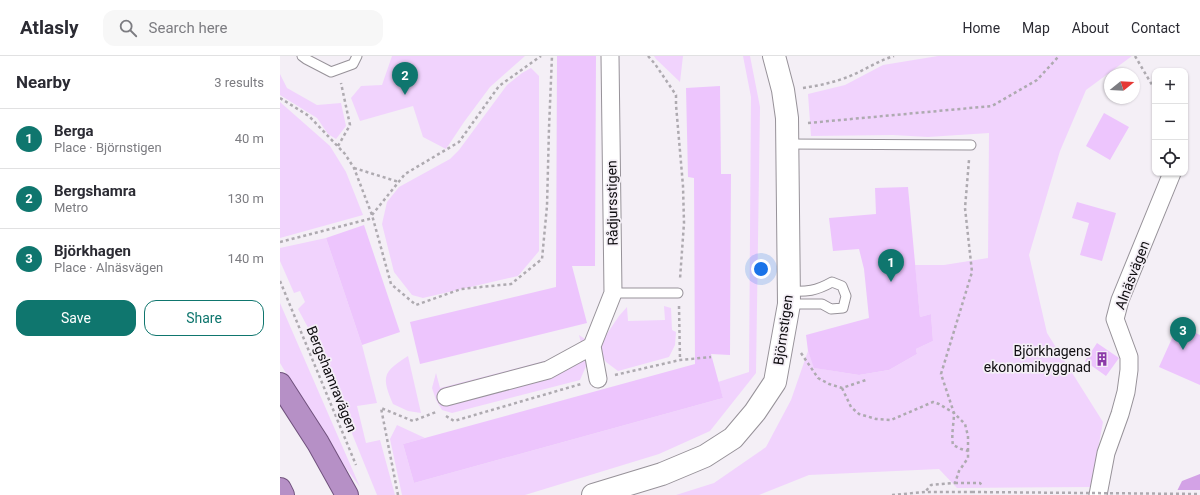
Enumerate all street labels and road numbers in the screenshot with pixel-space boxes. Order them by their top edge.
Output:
street label: Rådjursstigen [603,160,621,246]
street label: Alnäsvägen [1112,238,1152,312]
street label: Björnstigen [770,294,796,366]
street label: Bergshamravägen [303,324,361,434]

